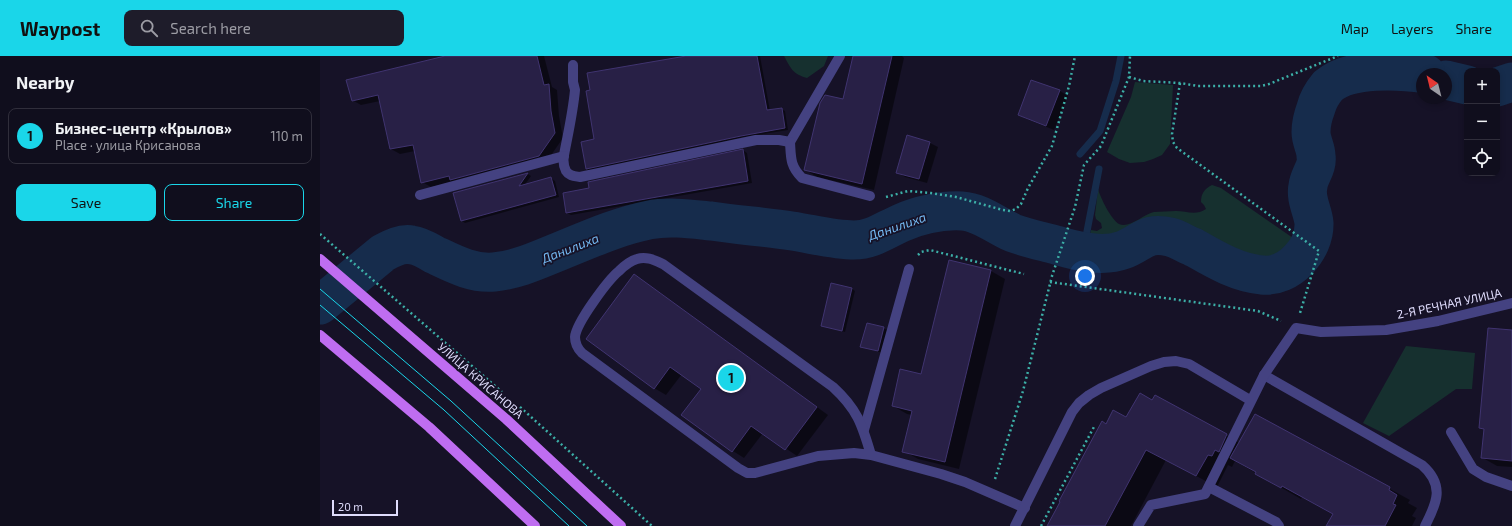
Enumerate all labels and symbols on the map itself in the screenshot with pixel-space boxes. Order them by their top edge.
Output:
north arrow [1416,68,1452,104]
water label: Данилиха [865,209,928,244]
water label: Данилиха [538,230,601,267]
your location [1075,266,1095,286]
street label: 2-Я РЕЧНАЯ УЛИЦА [1395,285,1503,321]
street label: УЛИЦА КРИСАНОВА [435,339,527,421]
pin: 1 [718,363,744,393]
scale bar [332,498,398,517]

